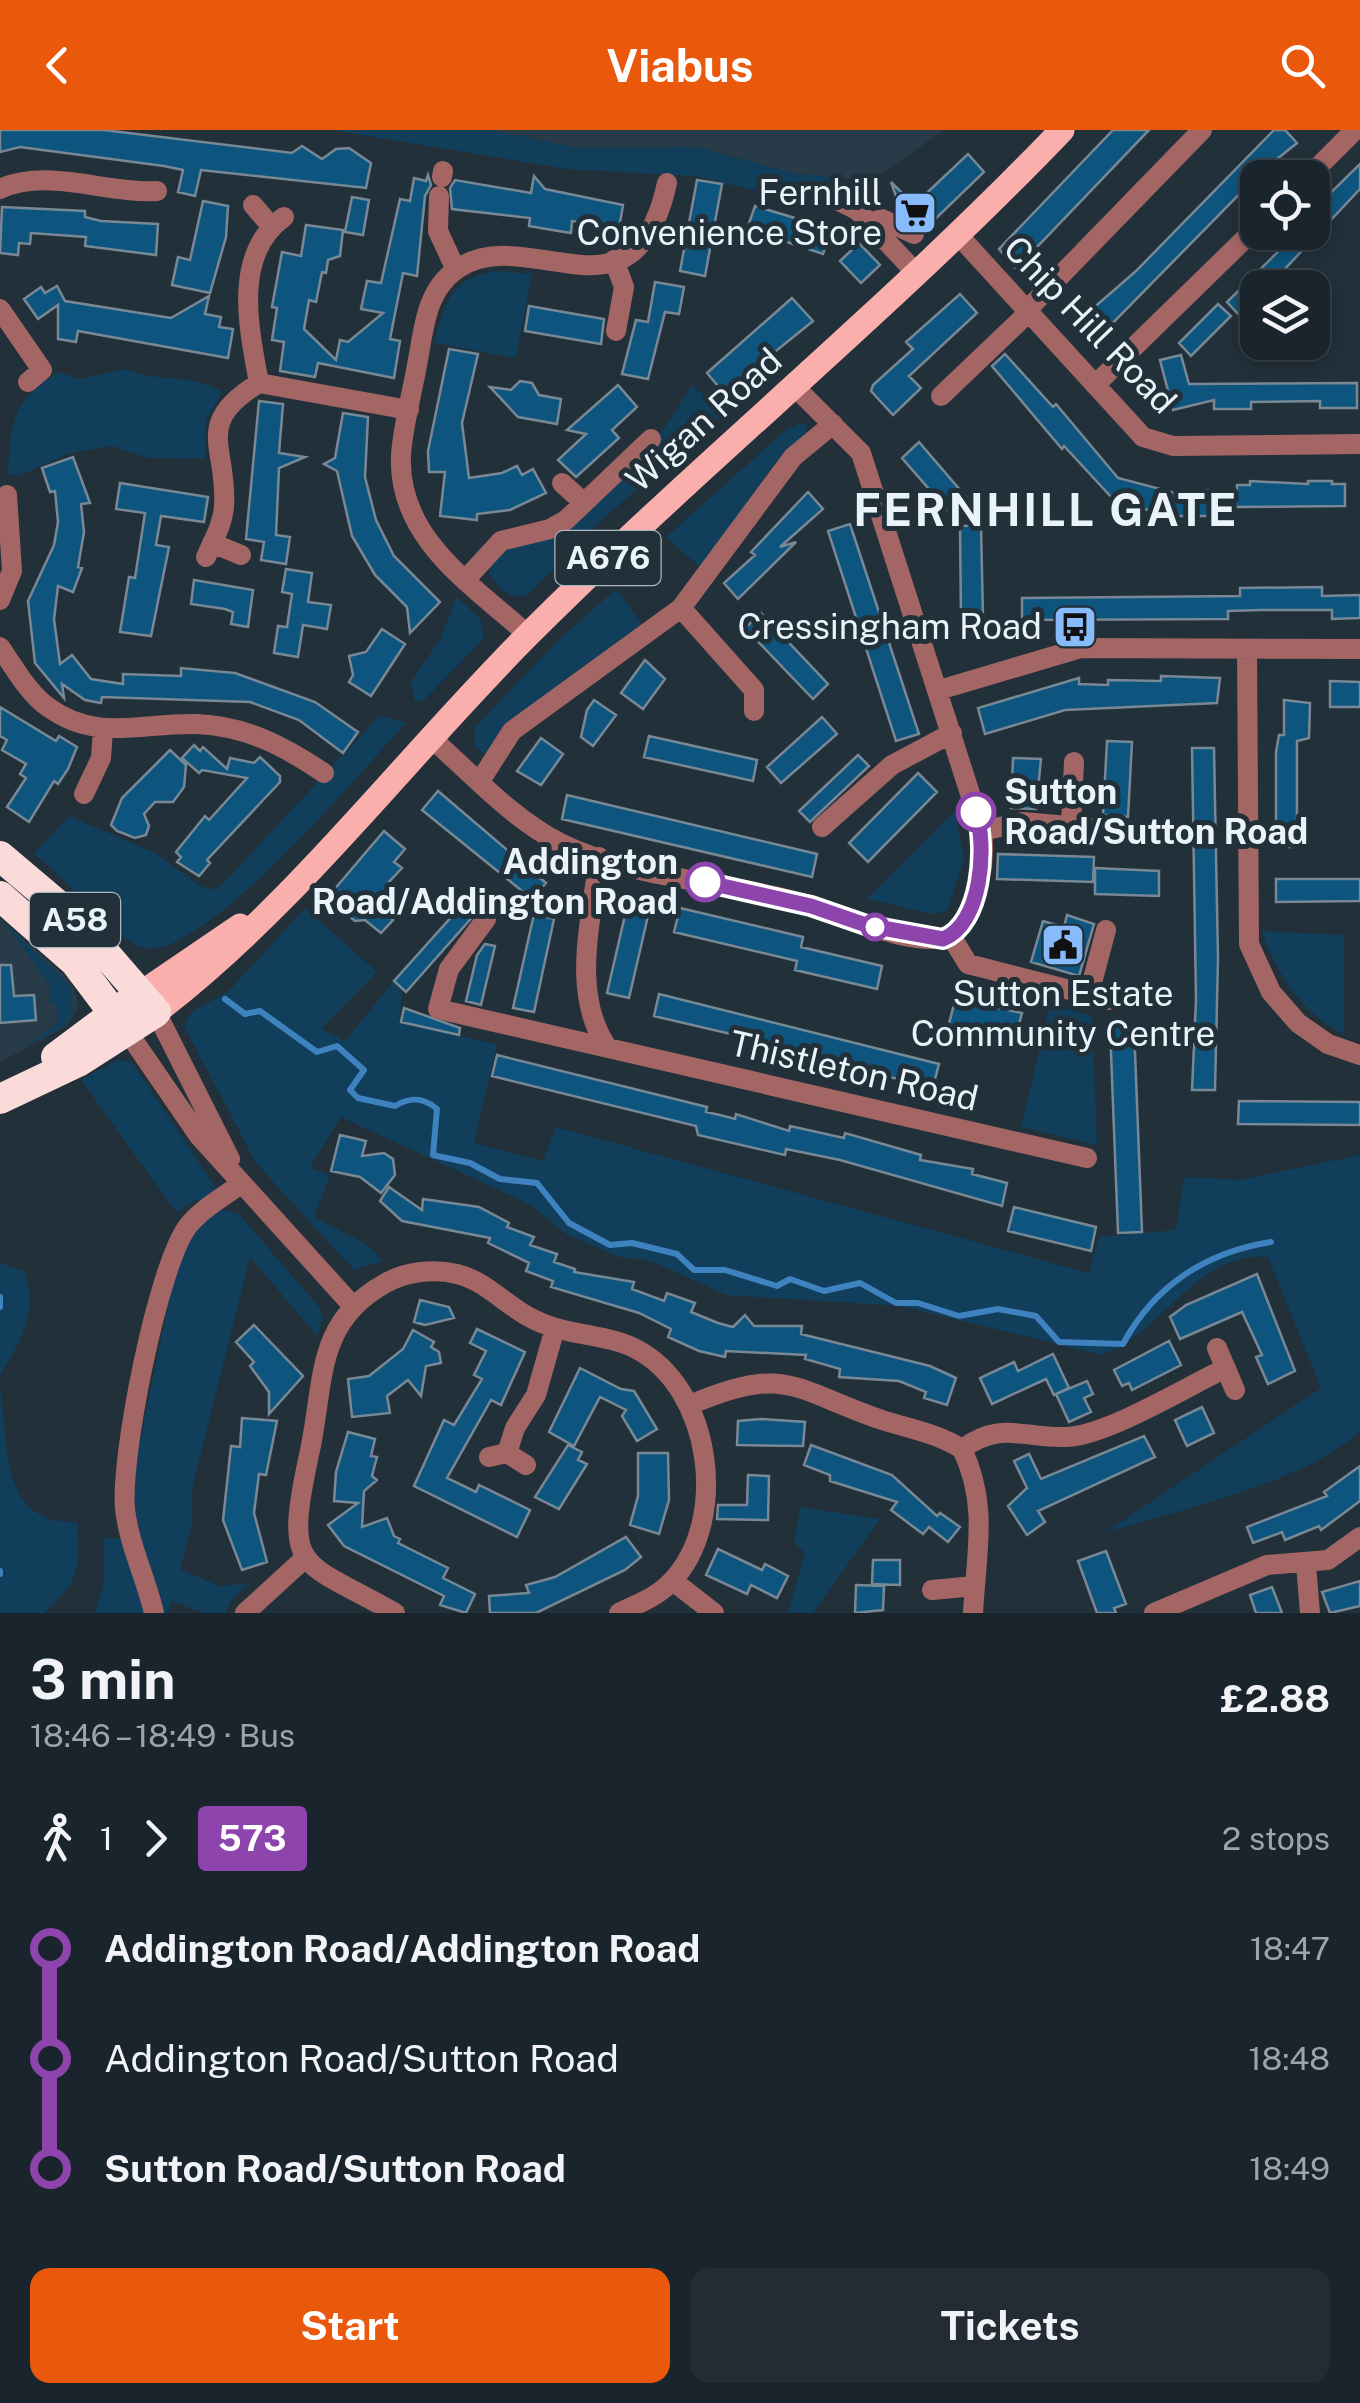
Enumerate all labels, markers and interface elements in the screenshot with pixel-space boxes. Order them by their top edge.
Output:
icon: back [30,38,85,93]
icon: search [1275,38,1330,93]
text: Viabus [607,39,753,92]
map controls [1240,160,1330,360]
button: locate [1240,160,1330,250]
place label: Fernhill Convenience Store [577,172,882,253]
supermarket icon: Fernhill Convenience Store [892,190,938,236]
street label: Chip Hill Road [996,228,1185,422]
button: layers [1240,270,1330,360]
street label: Wigan Road [618,339,790,500]
district label: FERNHILL GATE [853,483,1239,536]
road number: A676 [556,531,660,585]
bus stop icon: Cressingham Road [1052,604,1098,650]
place label: Cressingham Road [737,606,1042,647]
place label: Sutton Road/Sutton Road [1004,771,1308,852]
marker: Sutton Road/Sutton Road [957,793,995,831]
place label: Addington Road/Addington Road [312,841,678,922]
marker: Addington Road/Addington Road [686,863,724,901]
road number: A58 [30,893,120,947]
unlabelled marker [862,914,888,940]
public building icon: Sutton Estate Community Centre [1040,922,1086,968]
place label: Sutton Estate Community Centre [911,973,1215,1054]
street label: Thistleton Road [726,1022,982,1119]
text: 3 min [30,1647,176,1711]
text: £2.88 [1220,1676,1330,1721]
text: 18:46 – 18:49 · Bus [30,1717,295,1754]
icon: walk [30,1811,85,1866]
icon: forward [128,1811,183,1866]
text: 573 [218,1818,287,1859]
text: 1 [100,1820,113,1857]
text: 2 stops [1222,1820,1330,1857]
text: Addington Road/Addington Road [104,1926,700,1971]
text: 18:47 [1250,1930,1330,1967]
text: Addington Road/Sutton Road [104,2036,619,2081]
text: 18:48 [1248,2040,1330,2077]
text: Sutton Road/Sutton Road [104,2146,566,2191]
text: 18:49 [1249,2150,1330,2187]
button: Start [30,2268,670,2383]
button: Tickets [690,2268,1330,2383]

